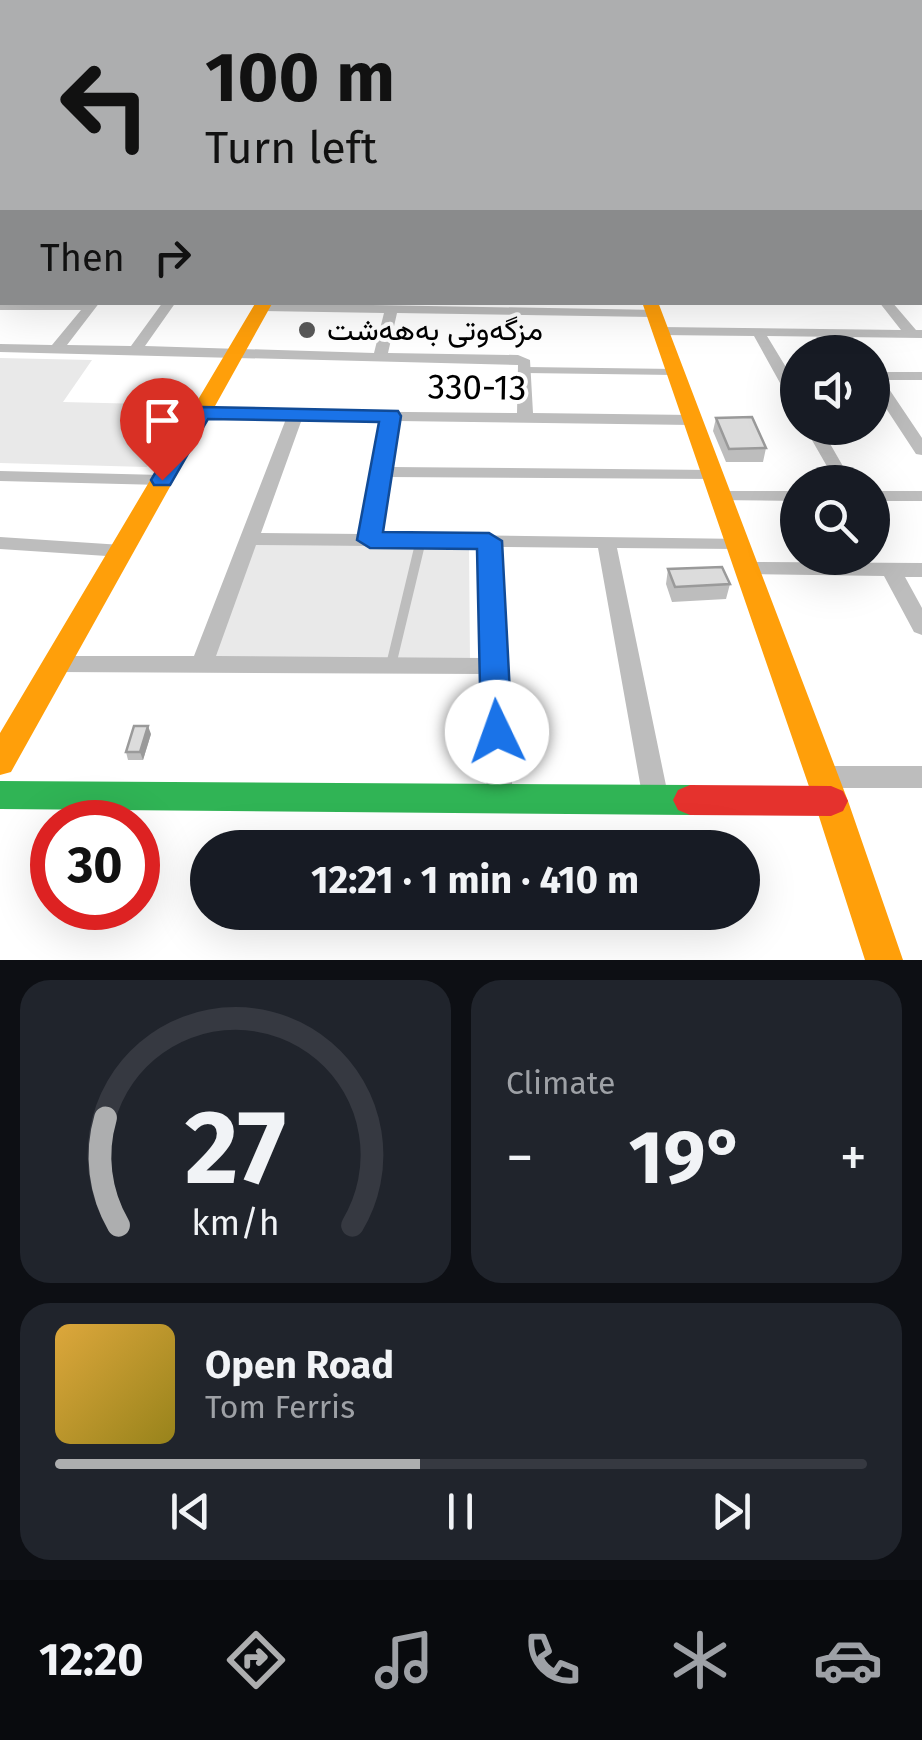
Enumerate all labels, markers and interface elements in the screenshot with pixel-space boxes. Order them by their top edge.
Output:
text: 100 m [205,36,395,120]
icon: left [40,40,170,170]
text: Turn left [205,121,377,175]
icon: right [145,230,200,285]
text: Then [40,235,125,281]
place label: مزگەوتی بەهەشت [327,312,543,348]
marker: مزگەوتی بەهەشت [296,319,318,341]
map controls [780,335,890,575]
button: sound [780,335,890,445]
street label: 330-13 [427,365,527,409]
pin [120,378,205,481]
icon: arrive [135,393,190,448]
button: search [780,465,890,575]
position arrow [445,680,549,784]
speed limit sign: 30 [30,800,160,930]
text: 12:21 · 1 min · 410 m [311,857,639,903]
text: Climate [506,1064,615,1102]
text: 27 [185,1086,286,1211]
text: 19° [629,1113,744,1203]
text: − [506,1125,534,1191]
text: + [840,1125,867,1191]
text: km/h [191,1202,280,1244]
text: Open Road [205,1342,394,1388]
text: Tom Ferris [205,1388,355,1426]
icon: previous [163,1484,218,1539]
icon: pause [433,1484,488,1539]
icon: next [704,1484,759,1539]
icon: directions [221,1625,291,1695]
icon: music [369,1625,439,1695]
icon: phone [517,1625,587,1695]
icon: climate [665,1625,735,1695]
icon: car [813,1625,883,1695]
text: 12:20 [39,1633,144,1687]

